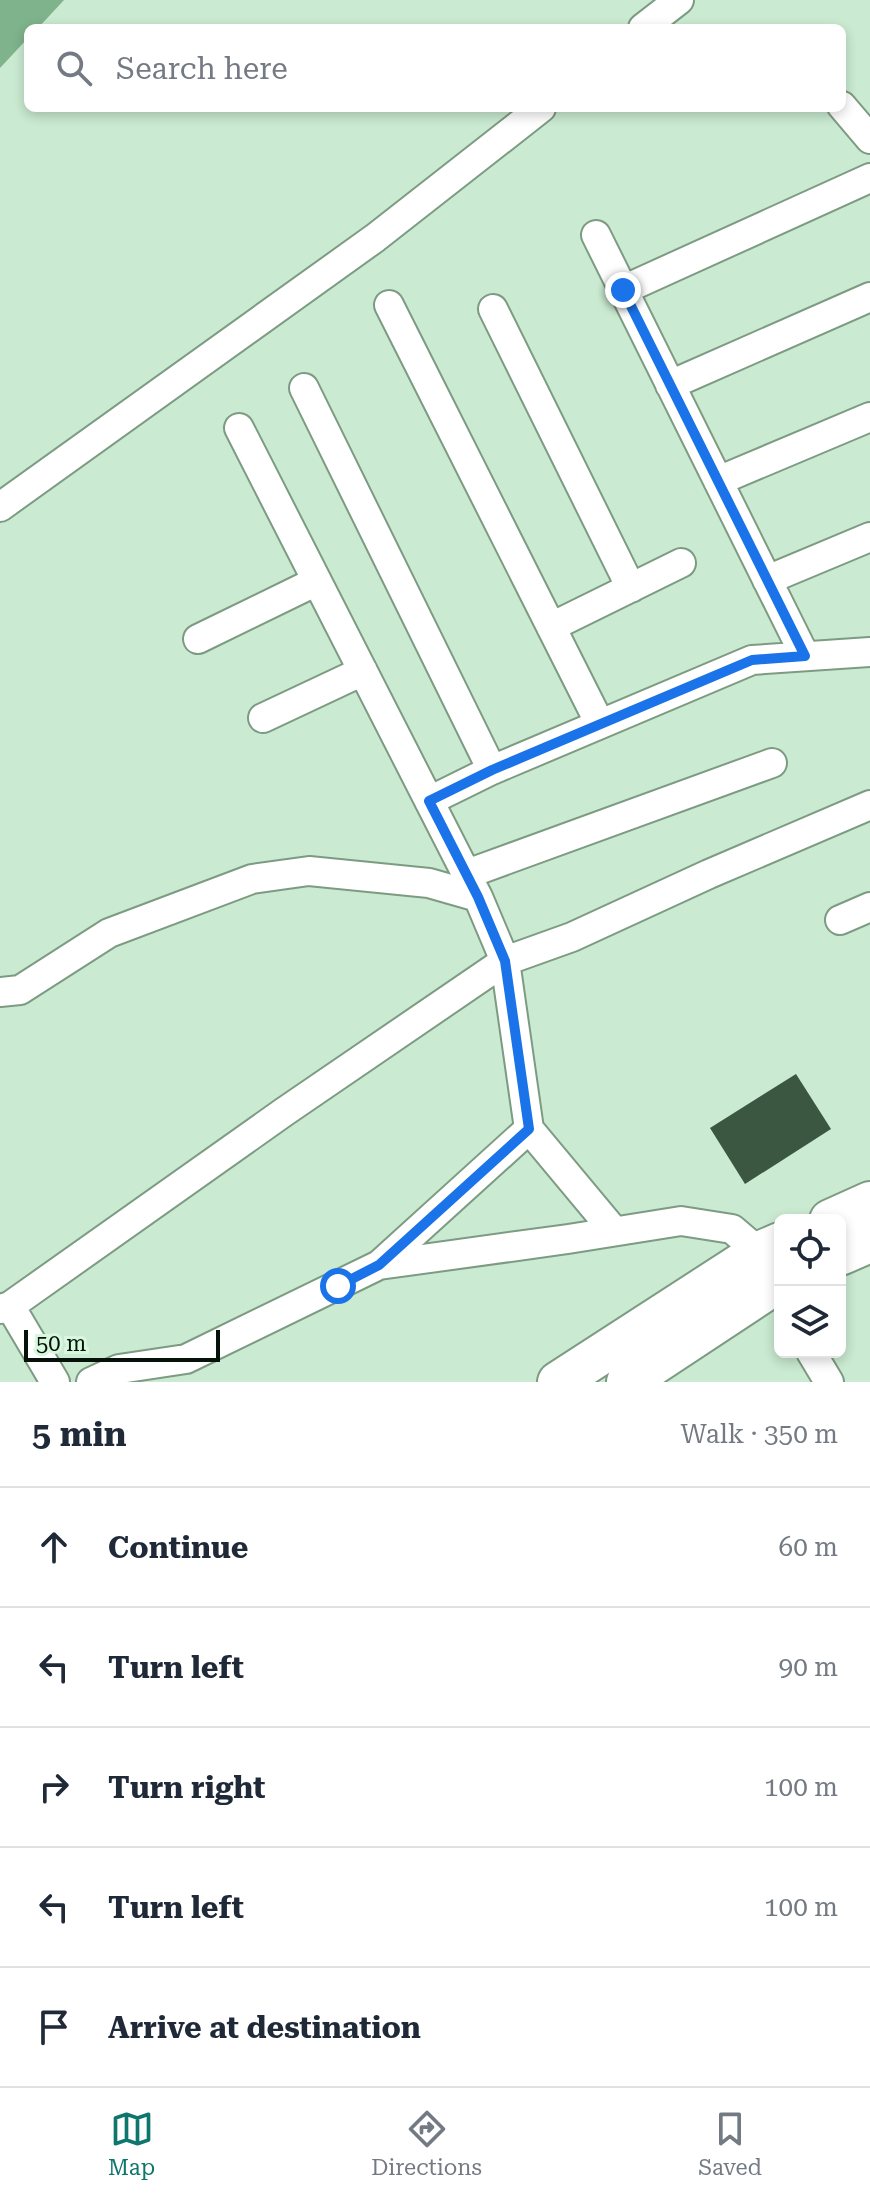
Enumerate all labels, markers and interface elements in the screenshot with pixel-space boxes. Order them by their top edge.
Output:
search box [24,24,846,112]
icon: search [52,46,96,90]
text: Search here [116,51,288,86]
route end [605,272,641,308]
map controls [774,1214,846,1358]
button: locate [774,1214,846,1286]
route start [320,1268,356,1304]
button: layers [774,1286,846,1358]
scale bar [24,1326,220,1362]
text: 50 m [36,1331,86,1356]
text: 5 min [32,1414,127,1454]
text: Walk · 350 m [680,1419,838,1449]
icon: ahead [32,1525,76,1569]
text: Continue [108,1530,248,1565]
text: 60 m [779,1532,838,1562]
icon: left [32,1645,76,1689]
text: Turn left [108,1650,244,1685]
text: 90 m [779,1652,838,1682]
icon: right [32,1765,76,1809]
text: Turn right [108,1770,265,1805]
text: 100 m [764,1772,838,1802]
icon: left [32,1885,76,1929]
text: Turn left [108,1890,244,1925]
text: 100 m [764,1892,838,1922]
icon: arrive [32,2005,76,2049]
text: Arrive at destination [108,2010,421,2045]
tab: Map [108,2107,155,2180]
tab: Directions [371,2107,482,2180]
tab: Saved [698,2107,762,2180]

